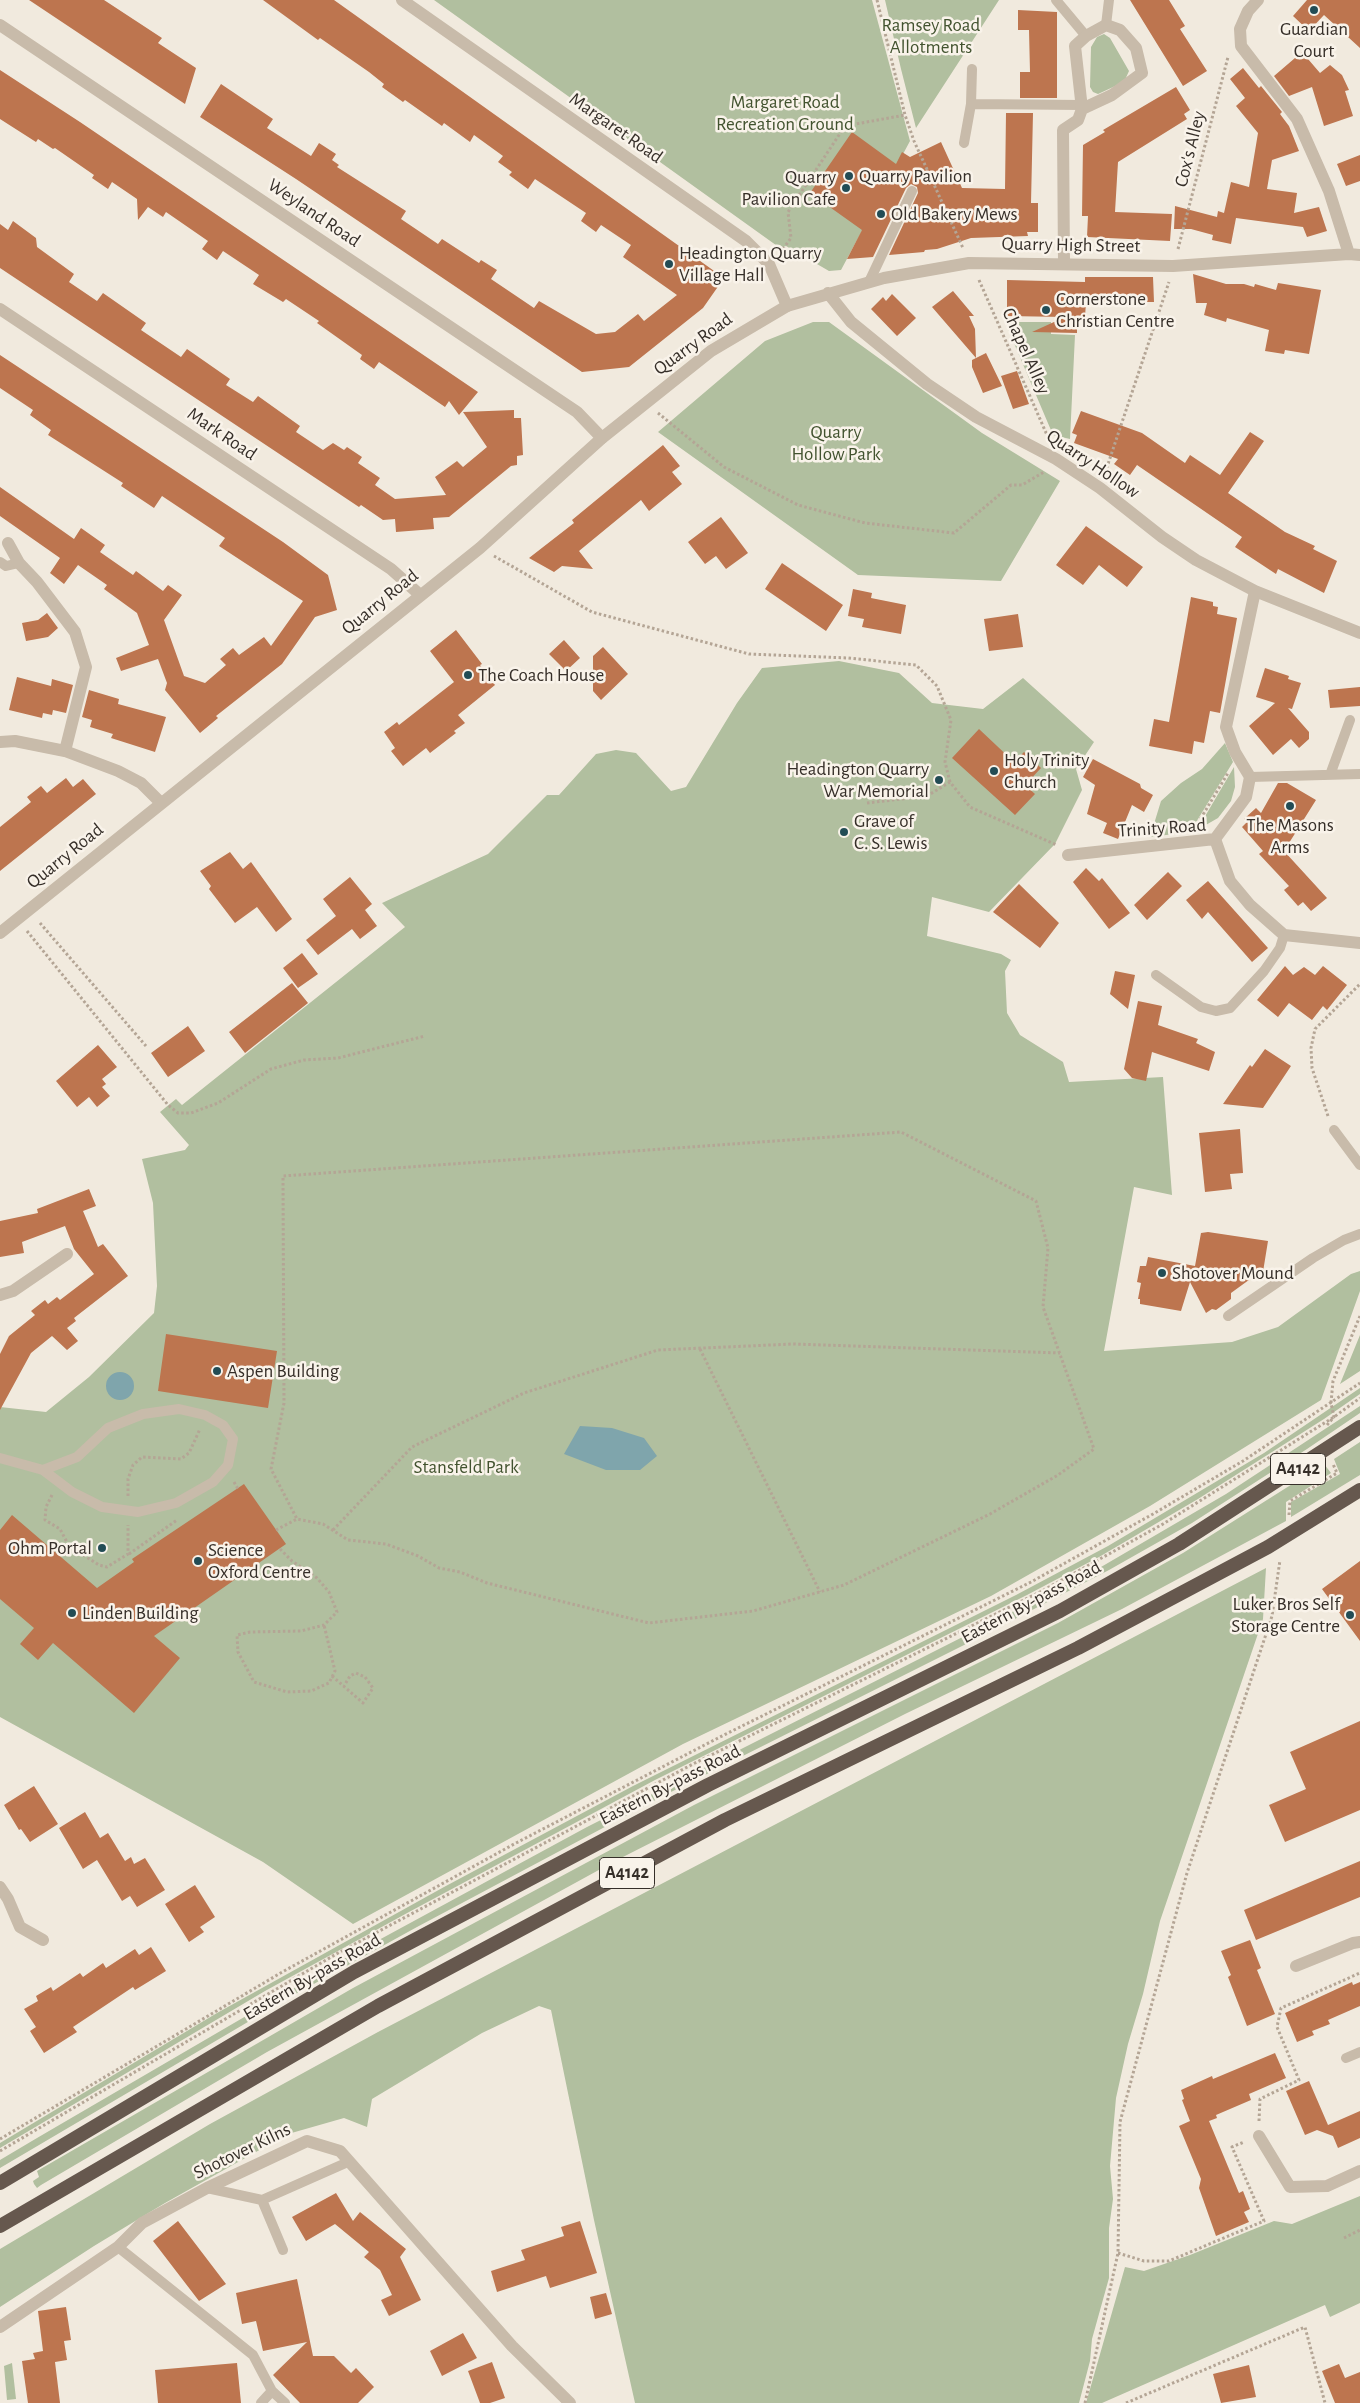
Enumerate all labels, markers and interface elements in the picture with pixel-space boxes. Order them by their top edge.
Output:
marker: Guardian Court [1308,4,1320,16]
park label: Ramsey Road Allotments [882,14,980,58]
place label: Guardian Court [1280,18,1348,62]
street label: Margaret Road [565,87,667,169]
park label: Margaret Road Recreation Ground [716,91,854,135]
street label: Cox's Alley [1170,109,1210,189]
place label: Quarry Pavilion [859,165,972,187]
place label: Quarry Pavilion Cafe [741,166,836,210]
marker: Quarry Pavilion [843,170,855,182]
street label: Weyland Road [263,174,365,252]
marker: Quarry Pavilion Cafe [840,182,852,194]
place label: Old Bakery Mews [891,203,1018,225]
marker: Old Bakery Mews [875,208,887,220]
street label: Quarry High Street [1001,232,1141,258]
place label: Headington Quarry Village Hall [679,242,822,286]
marker: Headington Quarry Village Hall [663,258,675,270]
place label: Cornerstone Christian Centre [1056,288,1175,332]
street label: Chapel Alley [997,304,1055,398]
marker: Cornerstone Christian Centre [1040,304,1052,316]
street label: Quarry Road [649,308,737,380]
street label: Mark Road [183,402,261,466]
park label: Quarry Hollow Park [791,421,881,465]
street label: Quarry Hollow [1042,425,1144,503]
street label: Quarry Road [337,564,423,640]
place label: The Coach House [478,664,604,686]
marker: The Coach House [462,669,474,681]
place label: Holy Trinity Church [1004,749,1089,793]
place label: Headington Quarry War Memorial [786,758,929,802]
marker: Holy Trinity Church [988,765,1000,777]
marker: Headington Quarry War Memorial [933,774,945,786]
marker: The Masons Arms [1284,800,1296,812]
place label: Grave of C. S. Lewis [854,810,927,854]
street label: Trinity Road [1117,814,1207,842]
place label: The Masons Arms [1246,814,1334,858]
street label: Quarry Road [22,818,108,894]
marker: Grave of C. S. Lewis [838,826,850,838]
place label: Shotover Mound [1172,1262,1294,1284]
marker: Shotover Mound [1156,1267,1168,1279]
place label: Aspen Building [227,1360,339,1382]
marker: Aspen Building [211,1365,223,1377]
road number: A4142 [1270,1454,1326,1485]
park label: Stansfeld Park [413,1456,519,1478]
place label: Ohm Portal [8,1537,92,1559]
place label: Science Oxford Centre [208,1539,311,1583]
marker: Ohm Portal [96,1542,108,1554]
marker: Science Oxford Centre [192,1555,204,1567]
street label: Eastern By-pass Road [957,1555,1105,1649]
place label: Luker Bros Self Storage Centre [1231,1593,1340,1637]
place label: Linden Building [82,1602,199,1624]
marker: Linden Building [66,1607,78,1619]
marker: Luker Bros Self Storage Centre [1344,1609,1356,1621]
street label: Eastern By-pass Road [596,1740,744,1830]
road number: A4142 [600,1858,654,1889]
street label: Eastern By-pass Road [239,1928,385,2026]
street label: Shotover Kilns [190,2118,294,2184]

